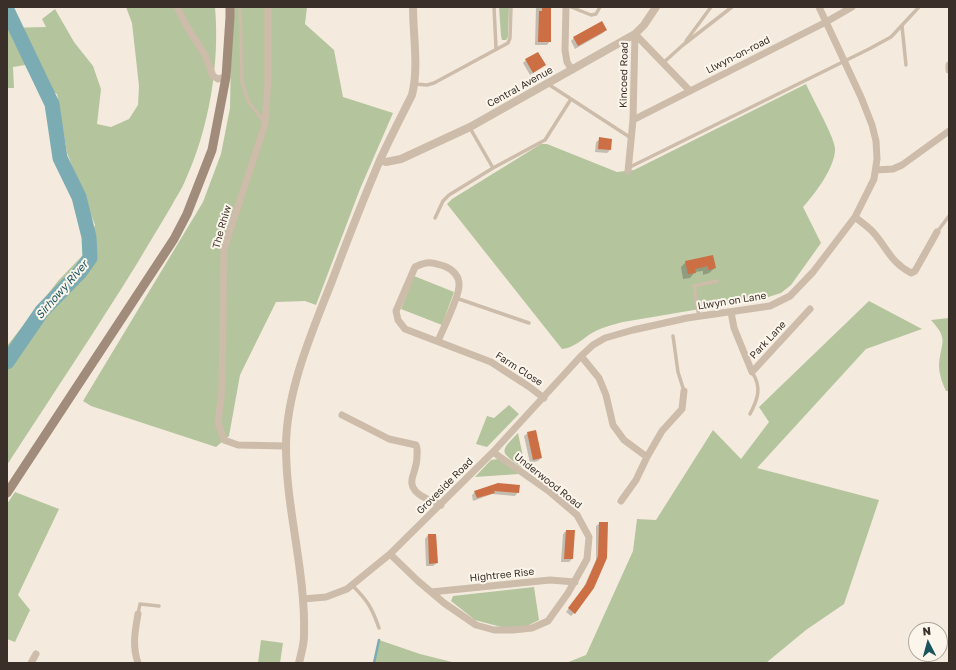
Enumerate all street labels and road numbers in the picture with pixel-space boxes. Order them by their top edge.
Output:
street label: Llwyn-on-road [704,34,772,76]
street label: Kincoed Road [617,42,631,108]
street label: Central Avenue [485,64,555,110]
street label: The Rhiw [210,204,234,250]
street label: Llwyn on Lane [697,290,767,312]
street label: Park Lane [747,319,789,361]
street label: Farm Close [493,349,545,389]
street label: Underwood Road [512,451,584,511]
street label: Groveside Road [414,455,476,517]
street label: Hightree Rise [469,566,535,584]

